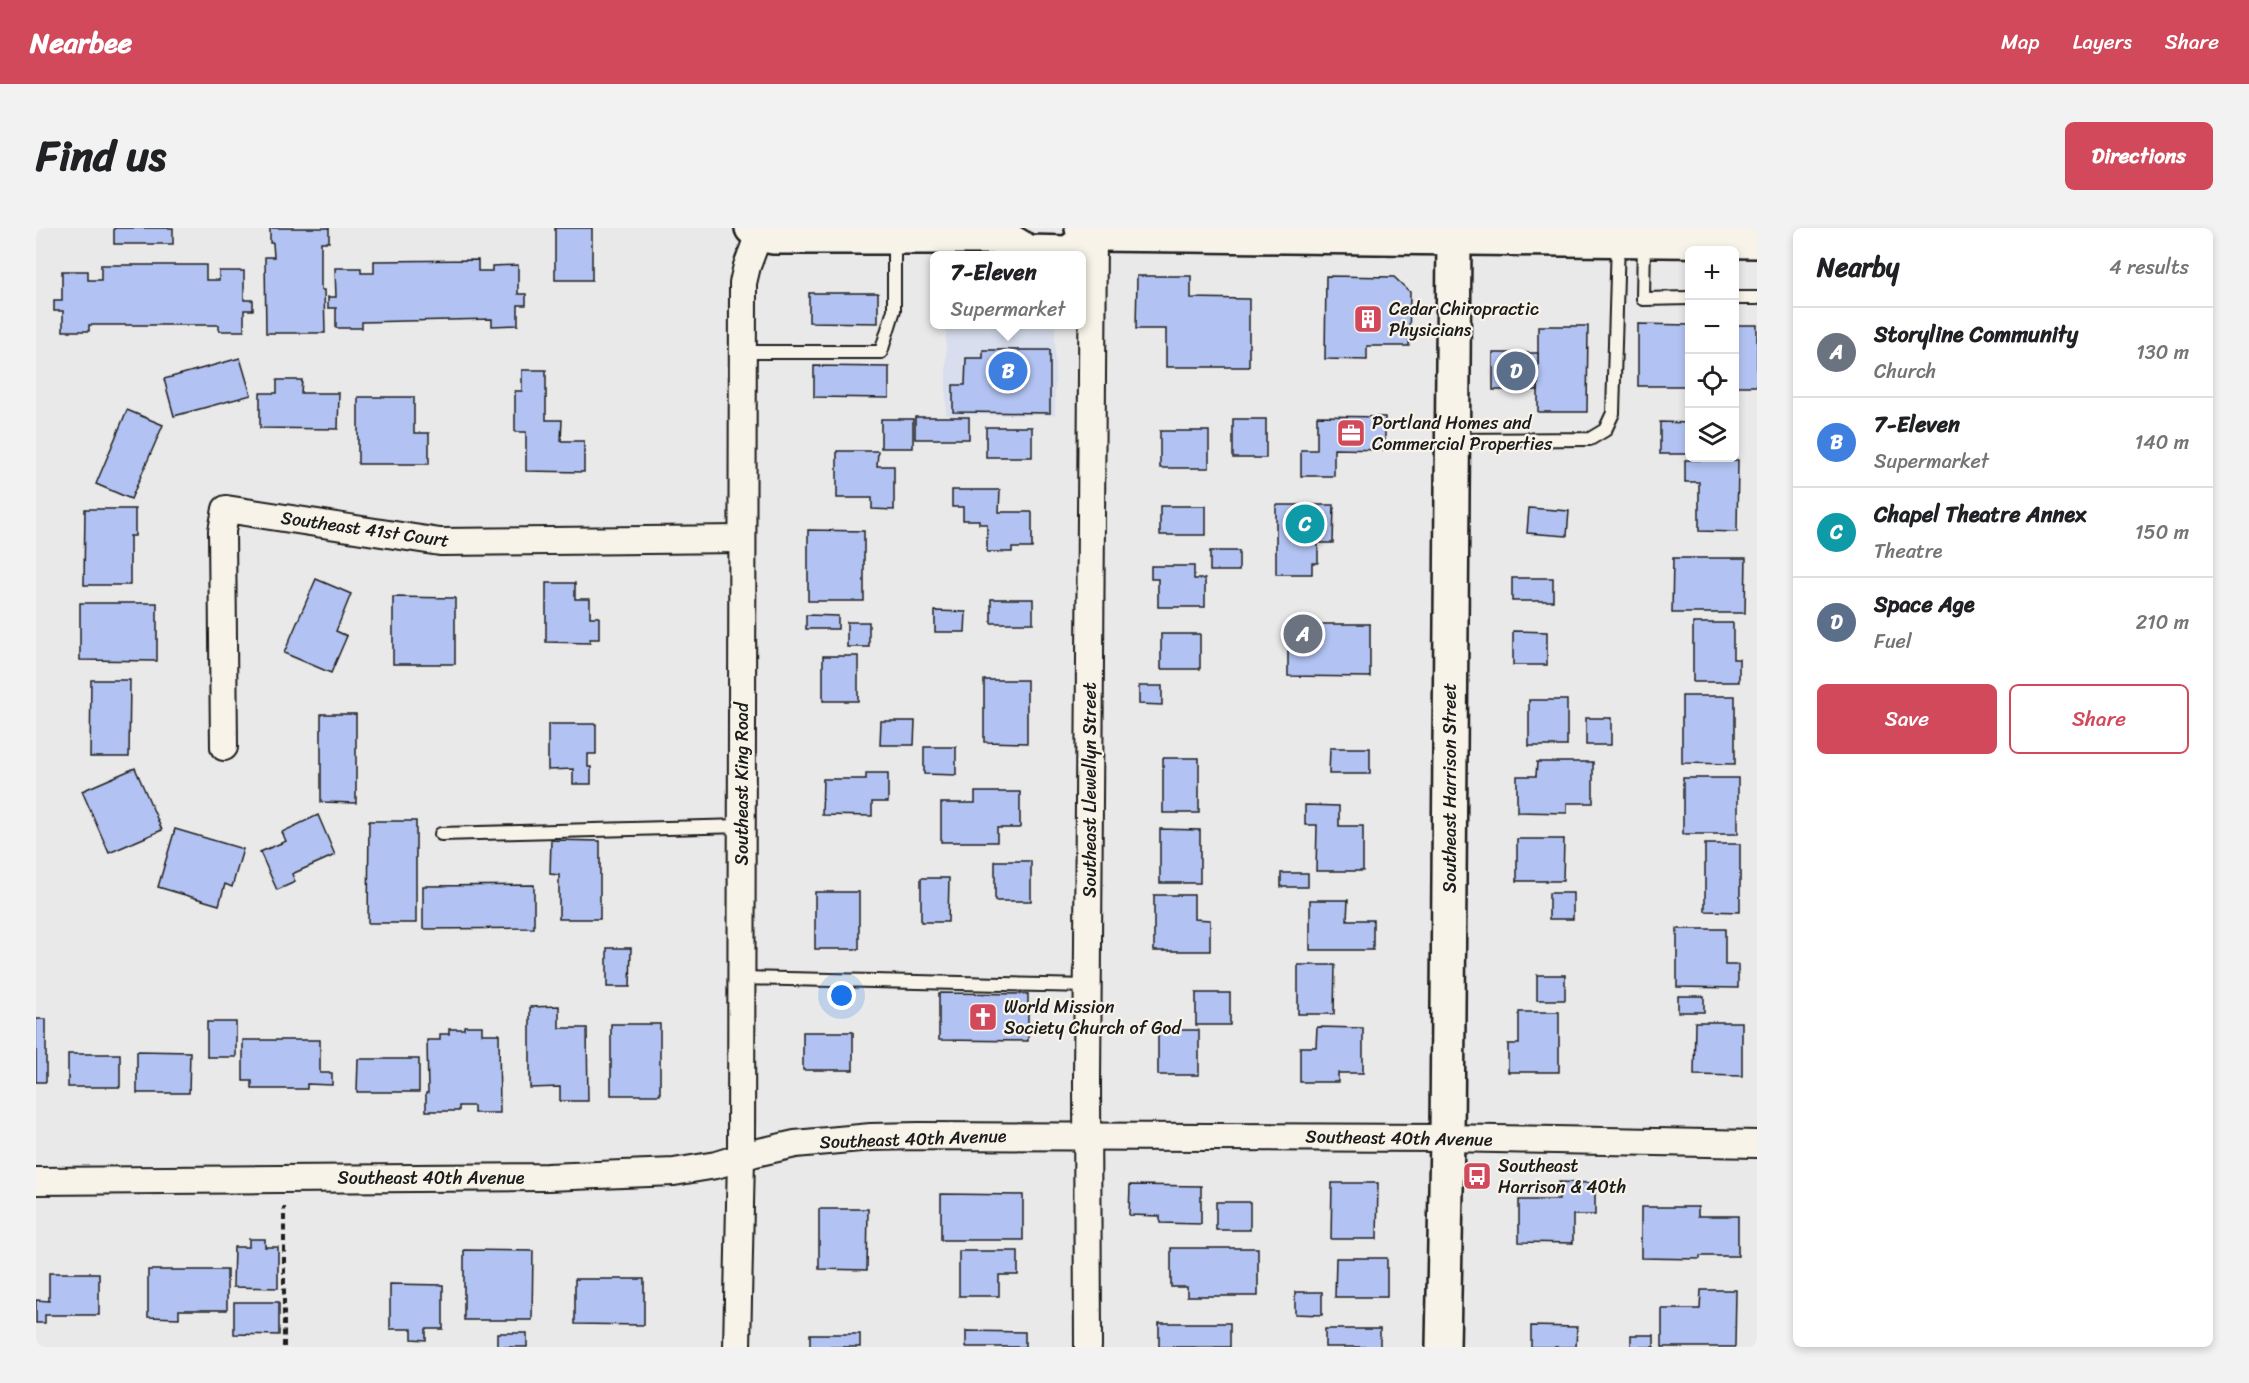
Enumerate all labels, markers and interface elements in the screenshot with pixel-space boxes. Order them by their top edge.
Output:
text: Nearbee [30,18,132,67]
text: Map [2001,23,2040,61]
text: Layers [2073,23,2132,61]
text: Share [2165,23,2219,61]
text: Find us [36,119,166,193]
button: Directions [2065,122,2213,190]
text: Nearby [1817,244,1899,290]
map controls [1685,246,1739,462]
button: + [1685,246,1739,300]
text: 4 results [2109,250,2189,285]
popup [930,251,1086,329]
text: 7-Eleven [951,253,1037,292]
text: Supermarket [951,292,1065,327]
place label: Cedar Chiropractic Physicians [1389,293,1539,346]
button: − [1685,300,1739,354]
building icon: Cedar Chiropractic Physicians [1352,303,1384,335]
text: Storyline Community [1874,315,2078,354]
text: A [1830,335,1843,370]
text: 130 m [2136,335,2189,370]
pin: B [988,348,1028,394]
pin: D [1496,348,1536,394]
button: locate [1685,354,1739,408]
text: Church [1874,354,1936,389]
text: 7-Eleven [1874,405,1960,444]
place label: Portland Homes and Commercial Properties [1372,407,1553,460]
button: layers [1685,408,1739,462]
office icon: Portland Homes and Commercial Properties [1335,417,1367,449]
text: B [1830,425,1843,460]
text: 140 m [2135,425,2189,460]
text: Supermarket [1874,444,1989,479]
text: Chapel Theatre Annex [1874,495,2086,534]
street label: Southeast 41st Court [279,501,451,557]
pin: C [1286,502,1324,546]
text: C [1830,515,1843,550]
text: 150 m [2135,515,2189,550]
text: Theatre [1874,534,1943,569]
text: Space Age [1874,585,1975,624]
text: D [1831,605,1842,640]
text: 210 m [2136,605,2189,640]
pin: A [1284,612,1322,656]
text: Fuel [1874,624,1912,659]
street label: Southeast Llewellyn Street [1074,682,1106,898]
street label: Southeast Harrison Street [1434,683,1466,893]
button: Save [1817,684,1997,754]
button: Share [2009,684,2189,754]
street label: Southeast King Road [726,701,758,865]
your location [827,981,856,1010]
place label: World Mission Society Church of God [1004,991,1182,1044]
church icon: World Mission Society Church of God [967,1001,999,1033]
street label: Southeast 40th Avenue [819,1120,1007,1158]
street label: Southeast 40th Avenue [1305,1120,1493,1156]
place label: Southeast Harrison & 40th [1498,1150,1626,1203]
bus stop icon: Southeast Harrison & 40th [1461,1160,1493,1192]
street label: Southeast 40th Avenue [337,1162,525,1194]

